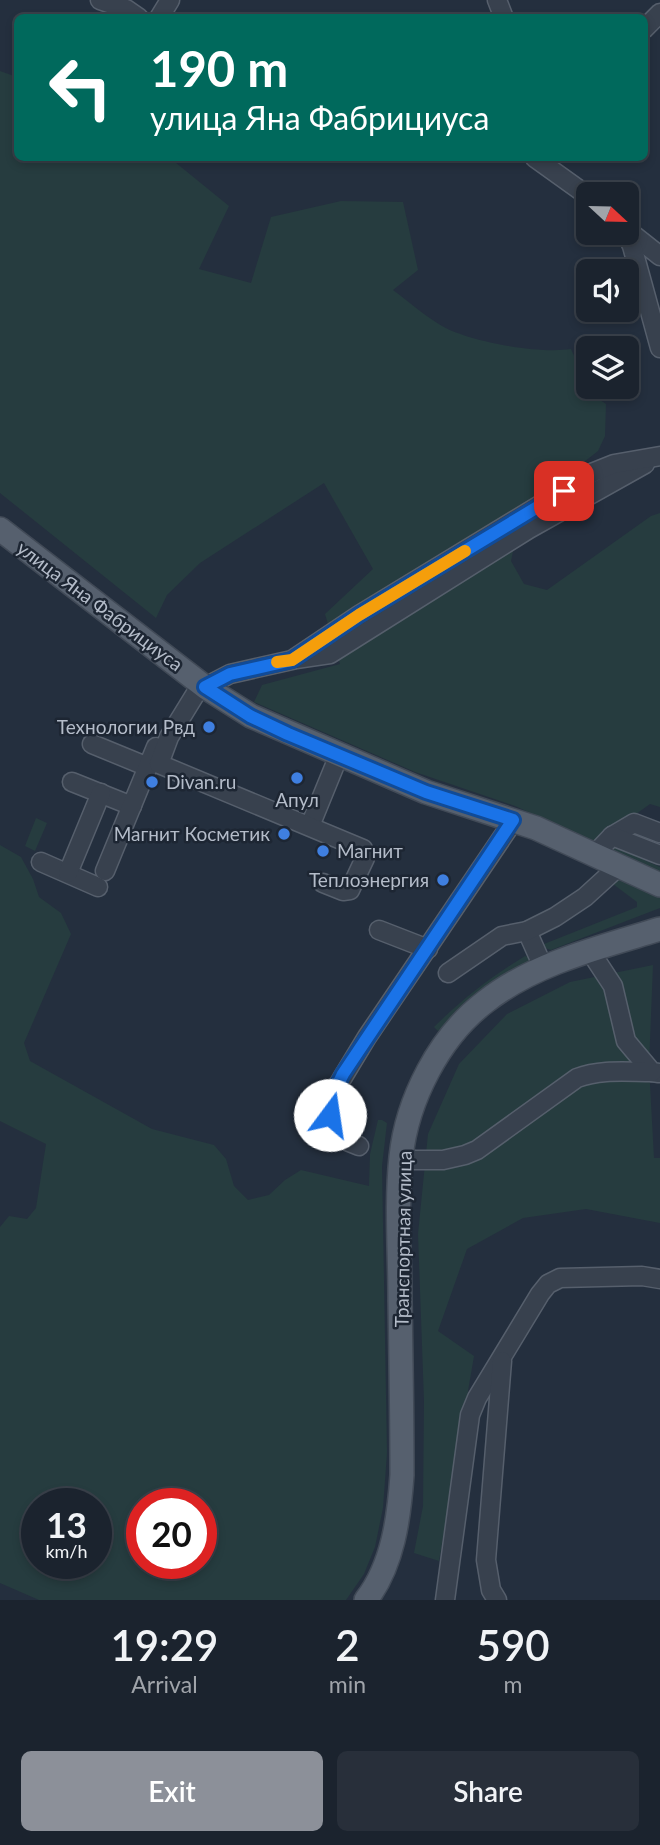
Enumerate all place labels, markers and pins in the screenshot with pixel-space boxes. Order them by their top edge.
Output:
pin [534,461,594,521]
place label: Технологии Рвд [57,715,195,738]
marker: Технологии Рвд [201,719,217,735]
place label: Divan.ru [166,770,236,793]
marker: Апул [289,770,305,786]
marker: Divan.ru [144,774,160,790]
place label: Апул [275,788,319,811]
place label: Магнит Косметик [114,822,270,845]
marker: Магнит Косметик [276,826,292,842]
place label: Магнит [337,839,403,862]
marker: Магнит [315,843,331,859]
place label: Теплоэнергия [309,868,429,891]
marker: Теплоэнергия [435,872,451,888]

